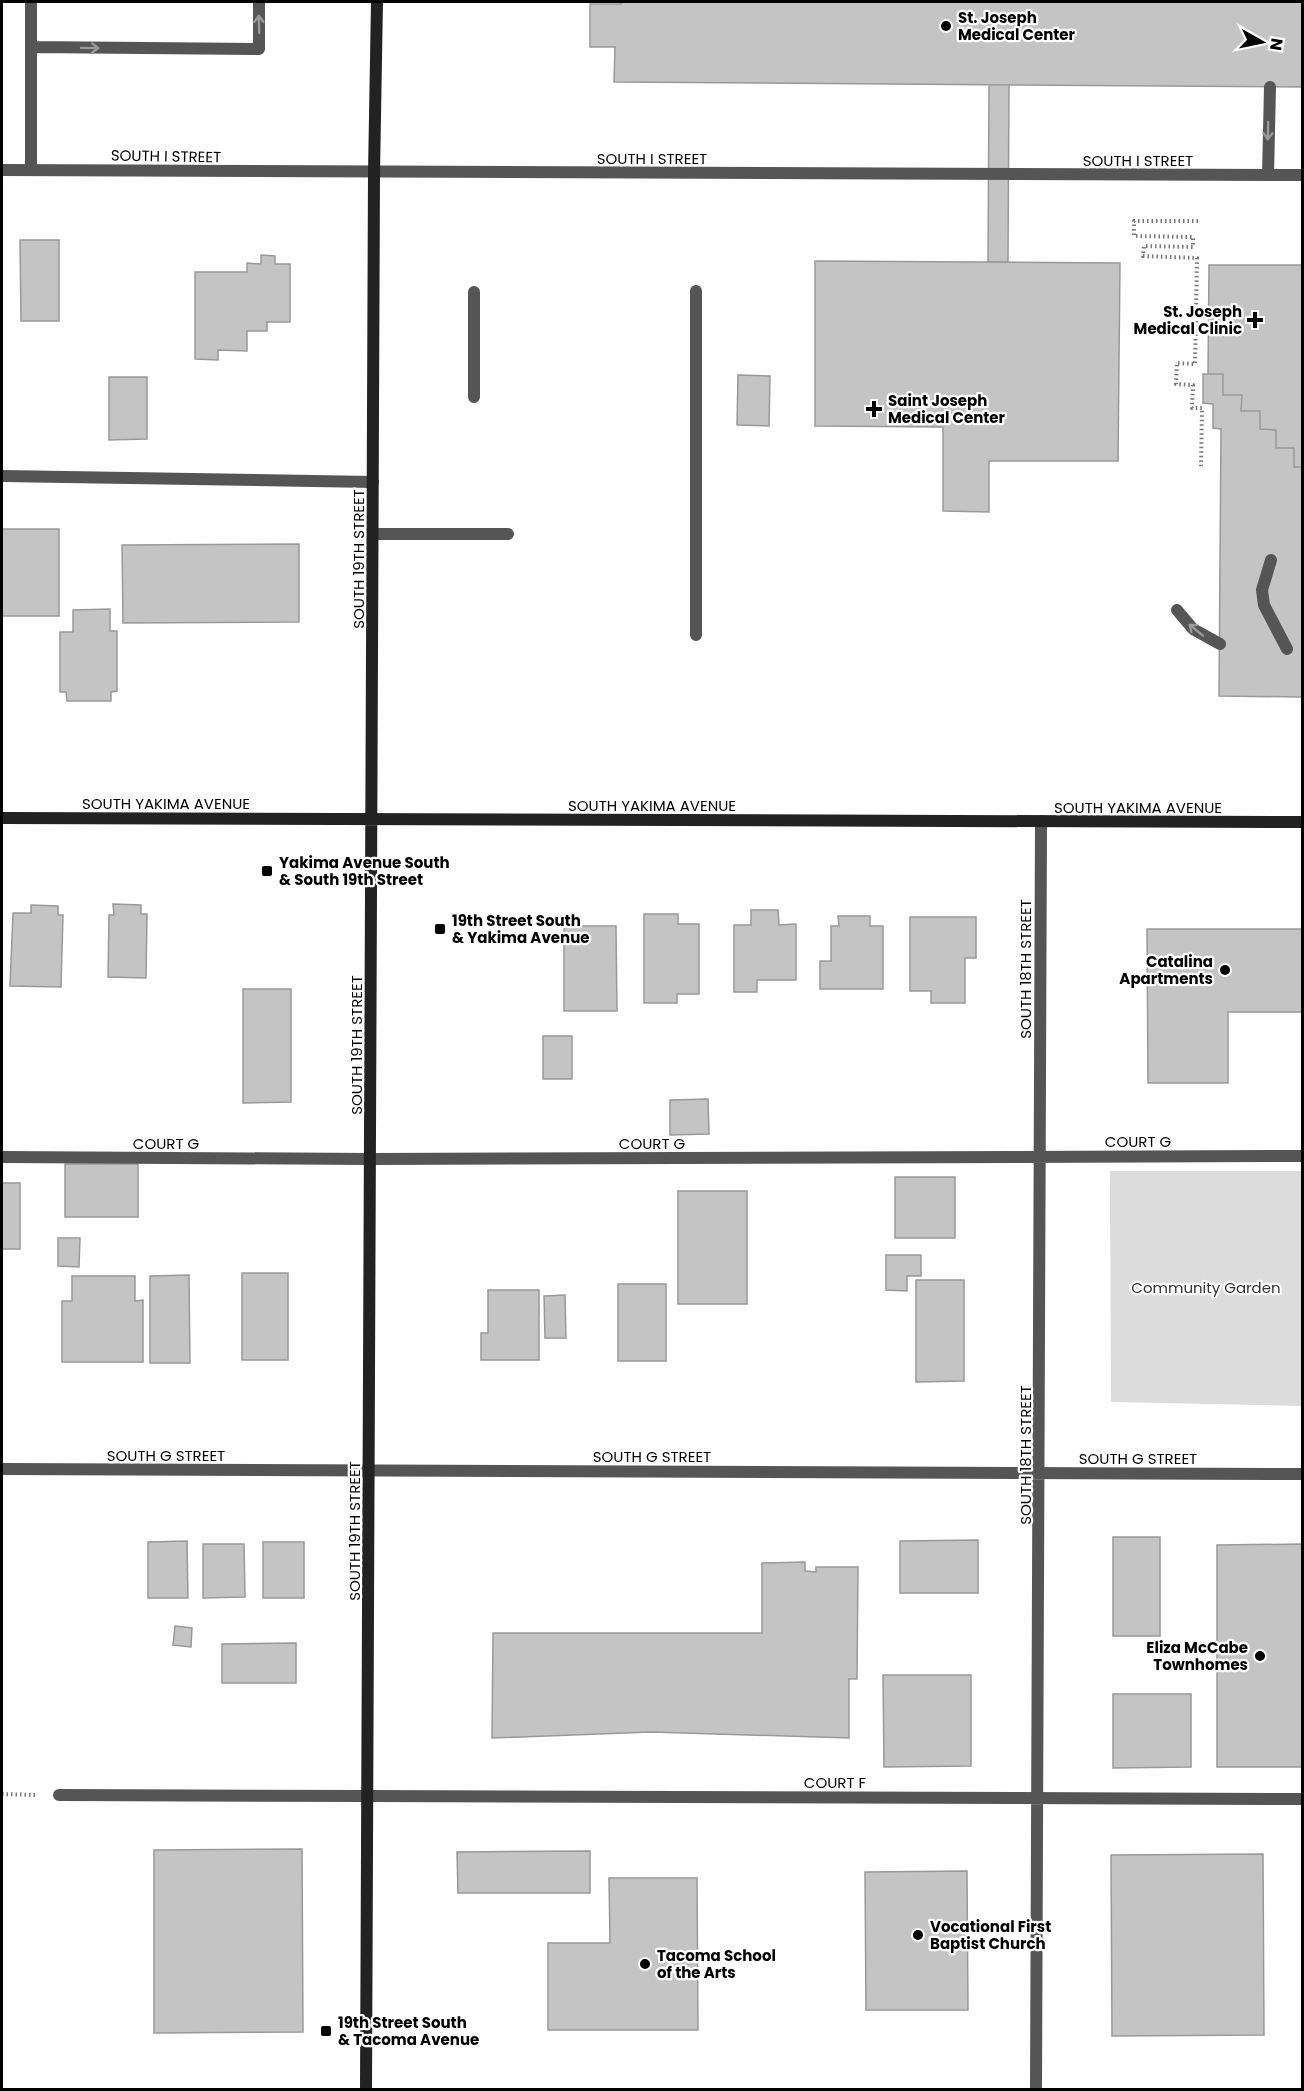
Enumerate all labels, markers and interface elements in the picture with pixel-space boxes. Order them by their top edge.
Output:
place label: St. Joseph Medical Center [958,7,1076,45]
north arrow [1232,12,1292,72]
one-way arrow [253,14,265,34]
marker: St. Joseph Medical Center [939,19,953,33]
text: N [1264,37,1289,52]
one-way arrow [79,42,99,54]
one-way arrow [1262,120,1274,140]
street label: SOUTH I STREET [111,145,221,167]
street label: SOUTH I STREET [597,148,707,169]
street label: SOUTH I STREET [1083,150,1193,171]
place label: St. Joseph Medical Clinic [1134,301,1242,339]
marker: St. Joseph Medical Clinic [1246,311,1264,329]
place label: Saint Joseph Medical Center [888,390,1006,428]
marker: Saint Joseph Medical Center [865,400,883,418]
street label: SOUTH 19TH STREET [348,489,369,629]
one-way arrow [1188,623,1204,636]
street label: SOUTH YAKIMA AVENUE [82,793,250,814]
street label: SOUTH YAKIMA AVENUE [568,795,736,816]
street label: SOUTH YAKIMA AVENUE [1054,797,1222,818]
place label: Yakima Avenue South & South 19th Street [279,852,450,890]
marker: Yakima Avenue South & South 19th Street [260,864,274,878]
street label: SOUTH 18TH STREET [1015,899,1036,1039]
place label: 19th Street South & Yakima Avenue [452,910,590,948]
marker: 19th Street South & Yakima Avenue [433,922,447,936]
place label: Catalina Apartments [1119,951,1213,989]
marker: Catalina Apartments [1218,963,1232,977]
street label: SOUTH 19TH STREET [346,975,367,1115]
street label: COURT G [1105,1131,1172,1152]
street label: COURT G [133,1133,200,1154]
street label: COURT G [619,1133,686,1154]
park label: Community Garden [1131,1277,1281,1298]
street label: SOUTH 18TH STREET [1015,1385,1036,1525]
street label: SOUTH G STREET [107,1445,225,1466]
street label: SOUTH G STREET [593,1446,711,1467]
street label: SOUTH G STREET [1079,1448,1197,1469]
street label: SOUTH 19TH STREET [344,1461,365,1601]
place label: Eliza McCabe Townhomes [1146,1637,1248,1675]
marker: Eliza McCabe Townhomes [1253,1649,1267,1663]
street label: COURT F [804,1772,867,1793]
place label: Vocational First Baptist Church [930,1916,1051,1954]
marker: Vocational First Baptist Church [911,1928,925,1942]
place label: Tacoma School of the Arts [657,1945,776,1983]
marker: Tacoma School of the Arts [638,1957,652,1971]
place label: 19th Street South & Tacoma Avenue [338,2012,479,2050]
marker: 19th Street South & Tacoma Avenue [319,2024,333,2038]

